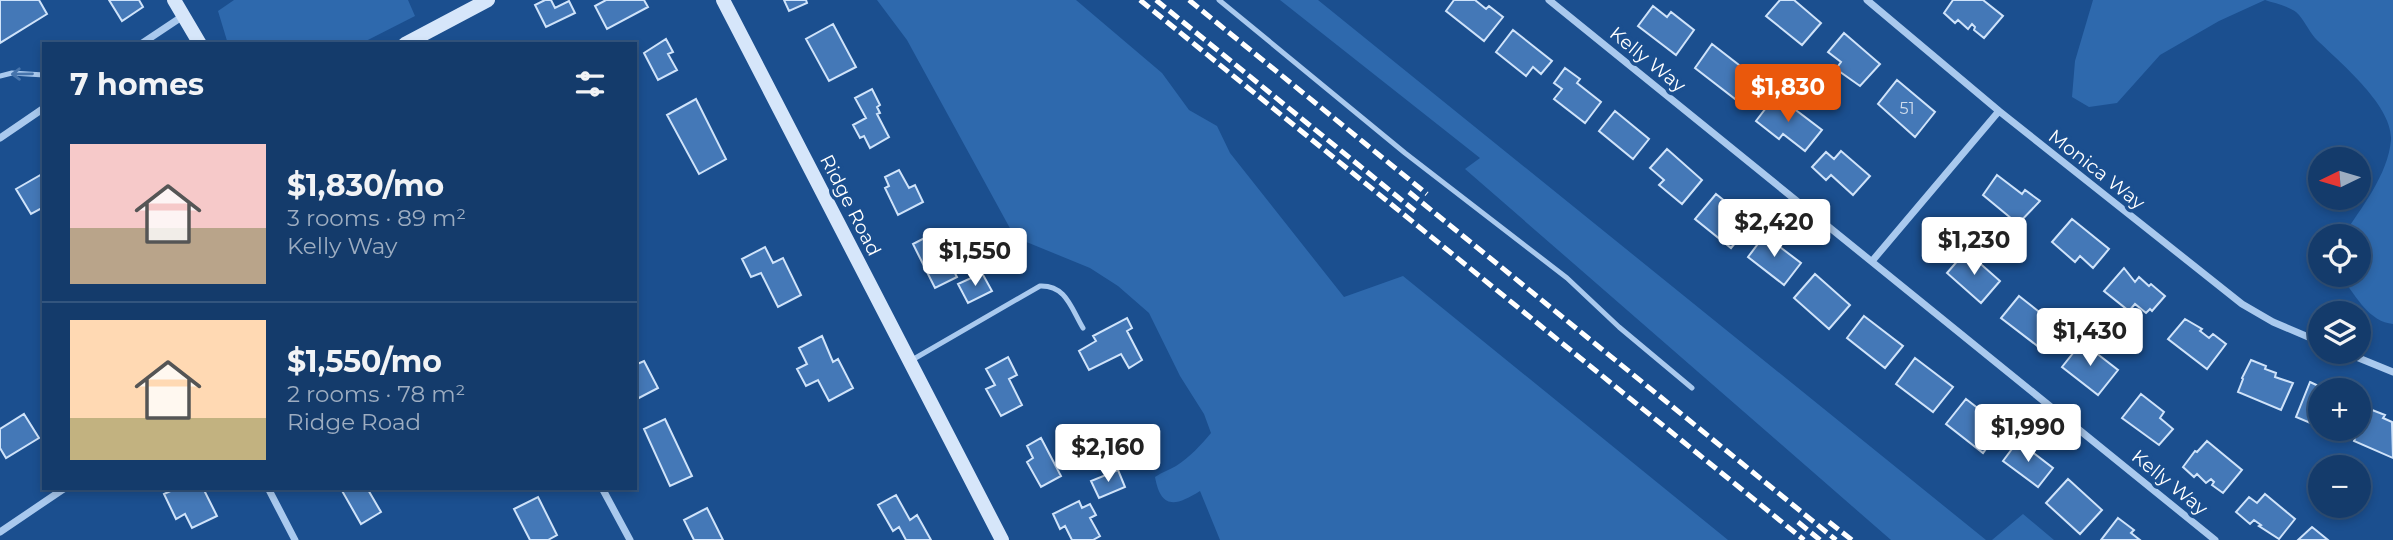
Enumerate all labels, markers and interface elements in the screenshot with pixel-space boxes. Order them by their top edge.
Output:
street label: Kelly Way [1605,22,1691,97]
pin: $1,830 [1731,64,1845,124]
icon: filters [571,65,609,103]
text: 7 homes [70,66,204,103]
one-way arrow [11,67,34,80]
text: $1,830 [1751,73,1825,101]
house number: 51 [1900,99,1914,118]
street label: Monica Way [2044,125,2150,215]
north arrow [2308,147,2371,210]
map controls [2308,147,2371,518]
street label: Ridge Road [815,151,886,260]
text: $1,830/mo [287,167,444,204]
icon: home [126,172,210,256]
pin: $2,420 [1717,200,1831,259]
text: 3 rooms · 89 m² [287,204,466,232]
text: $2,420 [1734,208,1814,236]
pin: $1,230 [1917,218,2031,277]
button: locate [2308,224,2371,287]
text: $1,230 [1938,226,2010,254]
pin: $1,550 [918,229,1032,288]
text: Kelly Way [287,232,397,260]
text: $1,550 [939,237,1011,265]
button: layers [2308,301,2371,364]
pin: $1,430 [2033,308,2147,368]
text: $1,430 [2053,317,2127,345]
text: $1,550/mo [287,343,442,380]
icon: home [126,348,210,432]
button: + [2308,378,2371,441]
text: 2 rooms · 78 m² [287,380,465,408]
pin: $1,990 [1971,405,2085,464]
text: Ridge Road [287,408,421,436]
text: $1,990 [1991,413,2065,441]
pin: $2,160 [1051,424,1165,484]
text: $2,160 [1071,433,1145,461]
street label: Kelly Way [2127,445,2213,520]
button: − [2308,455,2371,518]

